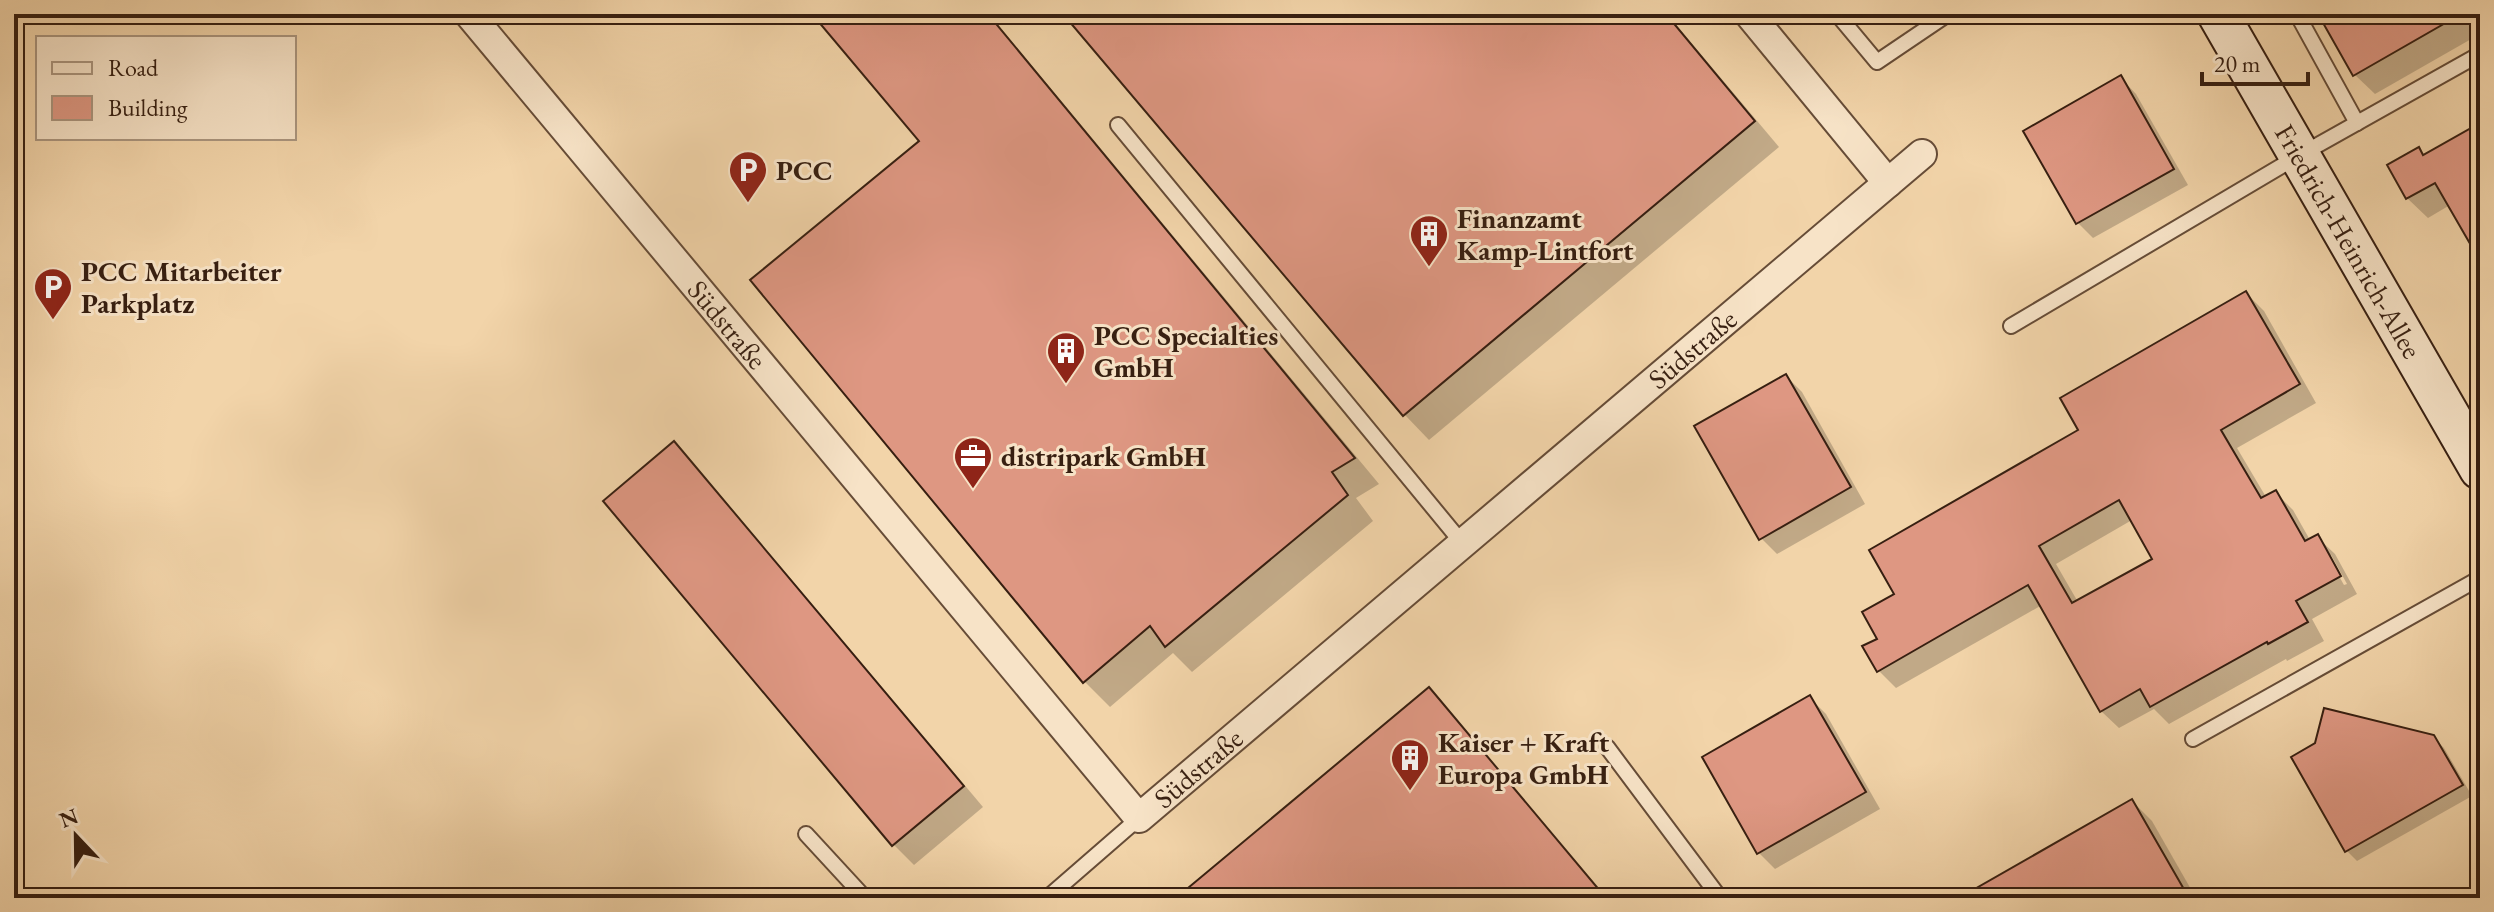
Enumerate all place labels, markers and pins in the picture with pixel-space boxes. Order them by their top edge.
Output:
parking icon: PCC [727,149,769,204]
place label: PCC [776,152,833,188]
place label: Finanzamt Kamp-Lintfort [1457,200,1634,268]
building icon: Finanzamt Kamp-Lintfort [1408,213,1450,268]
place label: PCC Mitarbeiter Parkplatz [81,253,282,321]
parking icon: PCC Mitarbeiter Parkplatz [32,266,74,321]
place label: PCC Specialties GmbH [1094,317,1278,385]
building icon: PCC Specialties GmbH [1045,330,1087,385]
office icon: distripark GmbH [952,435,994,490]
place label: distripark GmbH [1001,438,1206,474]
place label: Kaiser + Kraft Europa GmbH [1438,724,1610,792]
building icon: Kaiser + Kraft Europa GmbH [1389,737,1431,792]

